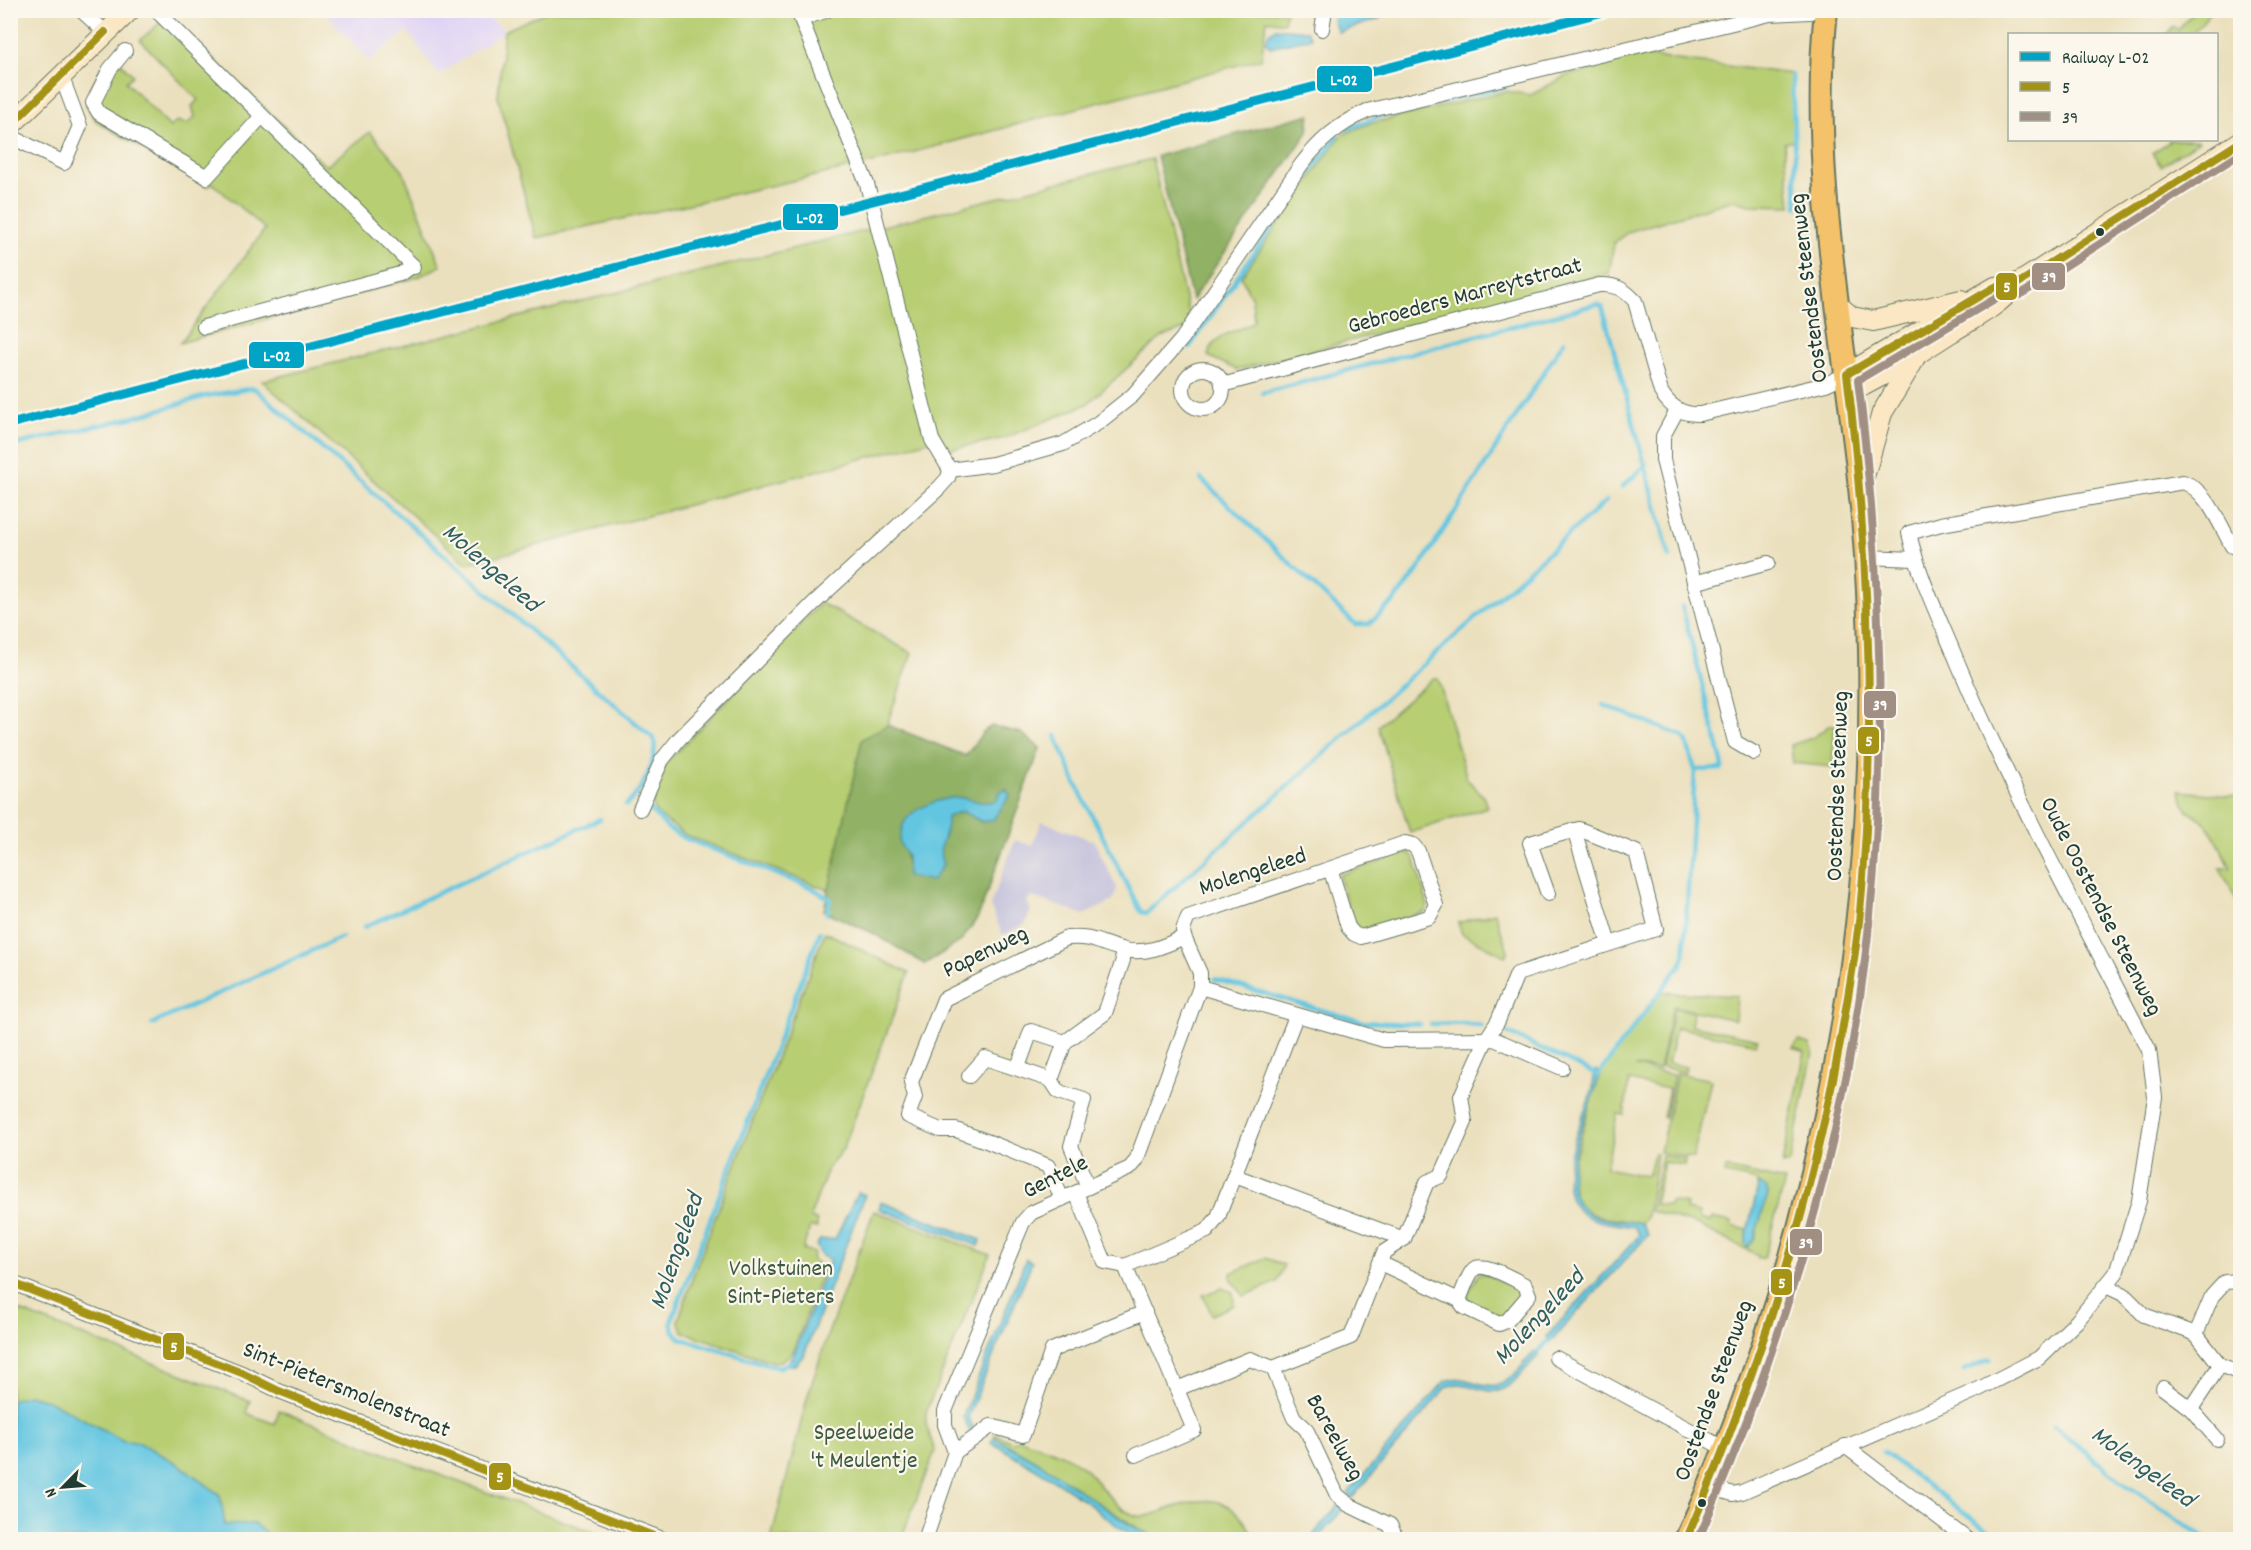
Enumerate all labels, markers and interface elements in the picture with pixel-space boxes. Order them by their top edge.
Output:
legend [2008,33,2218,141]
text: Railway L-02 [2062,47,2149,72]
line badge: L-02 [1316,65,1373,93]
text: L-02 [1330,70,1358,93]
text: 5 [2062,77,2070,102]
text: 39 [2062,107,2078,132]
street label: Oostendse Steenweg [1782,191,1838,385]
line badge: L-02 [782,203,839,231]
text: L-02 [796,208,824,231]
unlabelled marker [2094,226,2106,238]
street label: Gebroeders Marreytstraat [1344,249,1586,345]
line badge: 39 [2031,262,2066,291]
text: 39 [2042,267,2056,290]
line badge: 5 [1995,272,2018,301]
text: 5 [2003,277,2011,300]
line badge: L-02 [248,341,305,369]
text: L-02 [263,346,291,369]
water label: Molengeleed [432,515,550,624]
street label: Oostendse Steenweg [1819,690,1859,882]
line badge: 39 [1863,690,1897,719]
text: 39 [1873,695,1887,718]
line badge: 5 [1857,726,1880,755]
text: 5 [1865,731,1873,754]
street label: Oude Oostendse Steenweg [2030,791,2170,1023]
street label: Molengeleed [1195,840,1311,906]
street label: Papenweg [937,918,1035,988]
street label: Gentele [1017,1147,1095,1209]
water label: Molengeleed [641,1186,716,1315]
line badge: 39 [1789,1228,1823,1256]
text: 39 [1799,1233,1813,1256]
park label: Volkstuinen Sint-Pieters [727,1253,835,1315]
water label: Molengeleed [1485,1259,1597,1375]
line badge: 5 [1770,1268,1793,1296]
text: 5 [1778,1273,1786,1296]
street label: Oostendse Steenweg [1666,1296,1764,1486]
line badge: 5 [162,1332,185,1361]
street label: Sint-Pietersmolenstraat [237,1334,455,1448]
text: 5 [170,1337,178,1360]
street label: Bareelweg [1296,1388,1372,1488]
park label: Speelweide 't Meulentje [810,1417,918,1479]
water label: Molengeleed [2082,1418,2204,1520]
north arrow [33,1457,93,1517]
line badge: 5 [488,1462,512,1491]
text: 5 [496,1467,504,1490]
text: N [40,1484,64,1501]
unlabelled marker [1696,1497,1708,1509]

